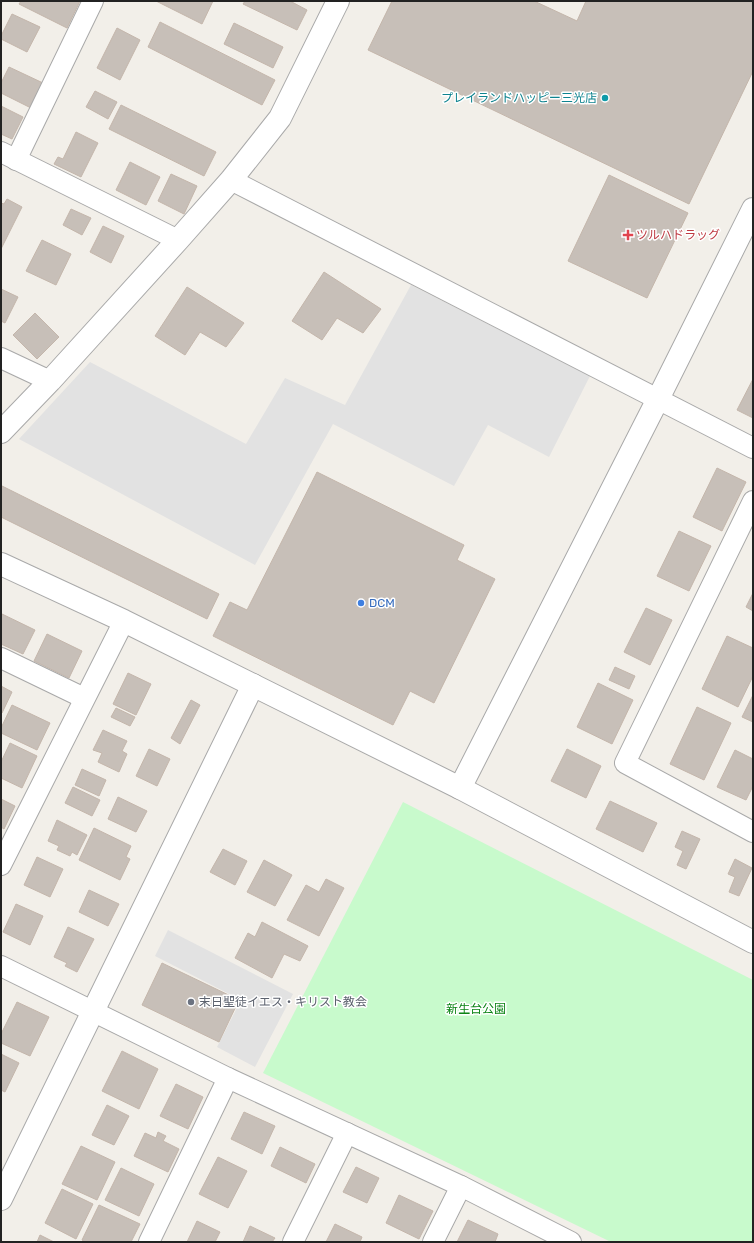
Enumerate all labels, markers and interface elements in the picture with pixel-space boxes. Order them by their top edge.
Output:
place label: プレイランドハッピー三光店 [441,91,597,105]
marker: プレイランドハッピー三光店 [600,93,610,103]
place label: ツルハドラッグ [636,228,720,242]
marker: ツルハドラッグ [623,230,633,240]
place label: DCM [369,596,395,610]
marker: DCM [356,598,366,608]
place label: 末日聖徒イエス・キリスト教会 [199,995,367,1009]
marker: 末日聖徒イエス・キリスト教会 [186,997,196,1007]
park label: 新生台公園 [446,1002,506,1016]

